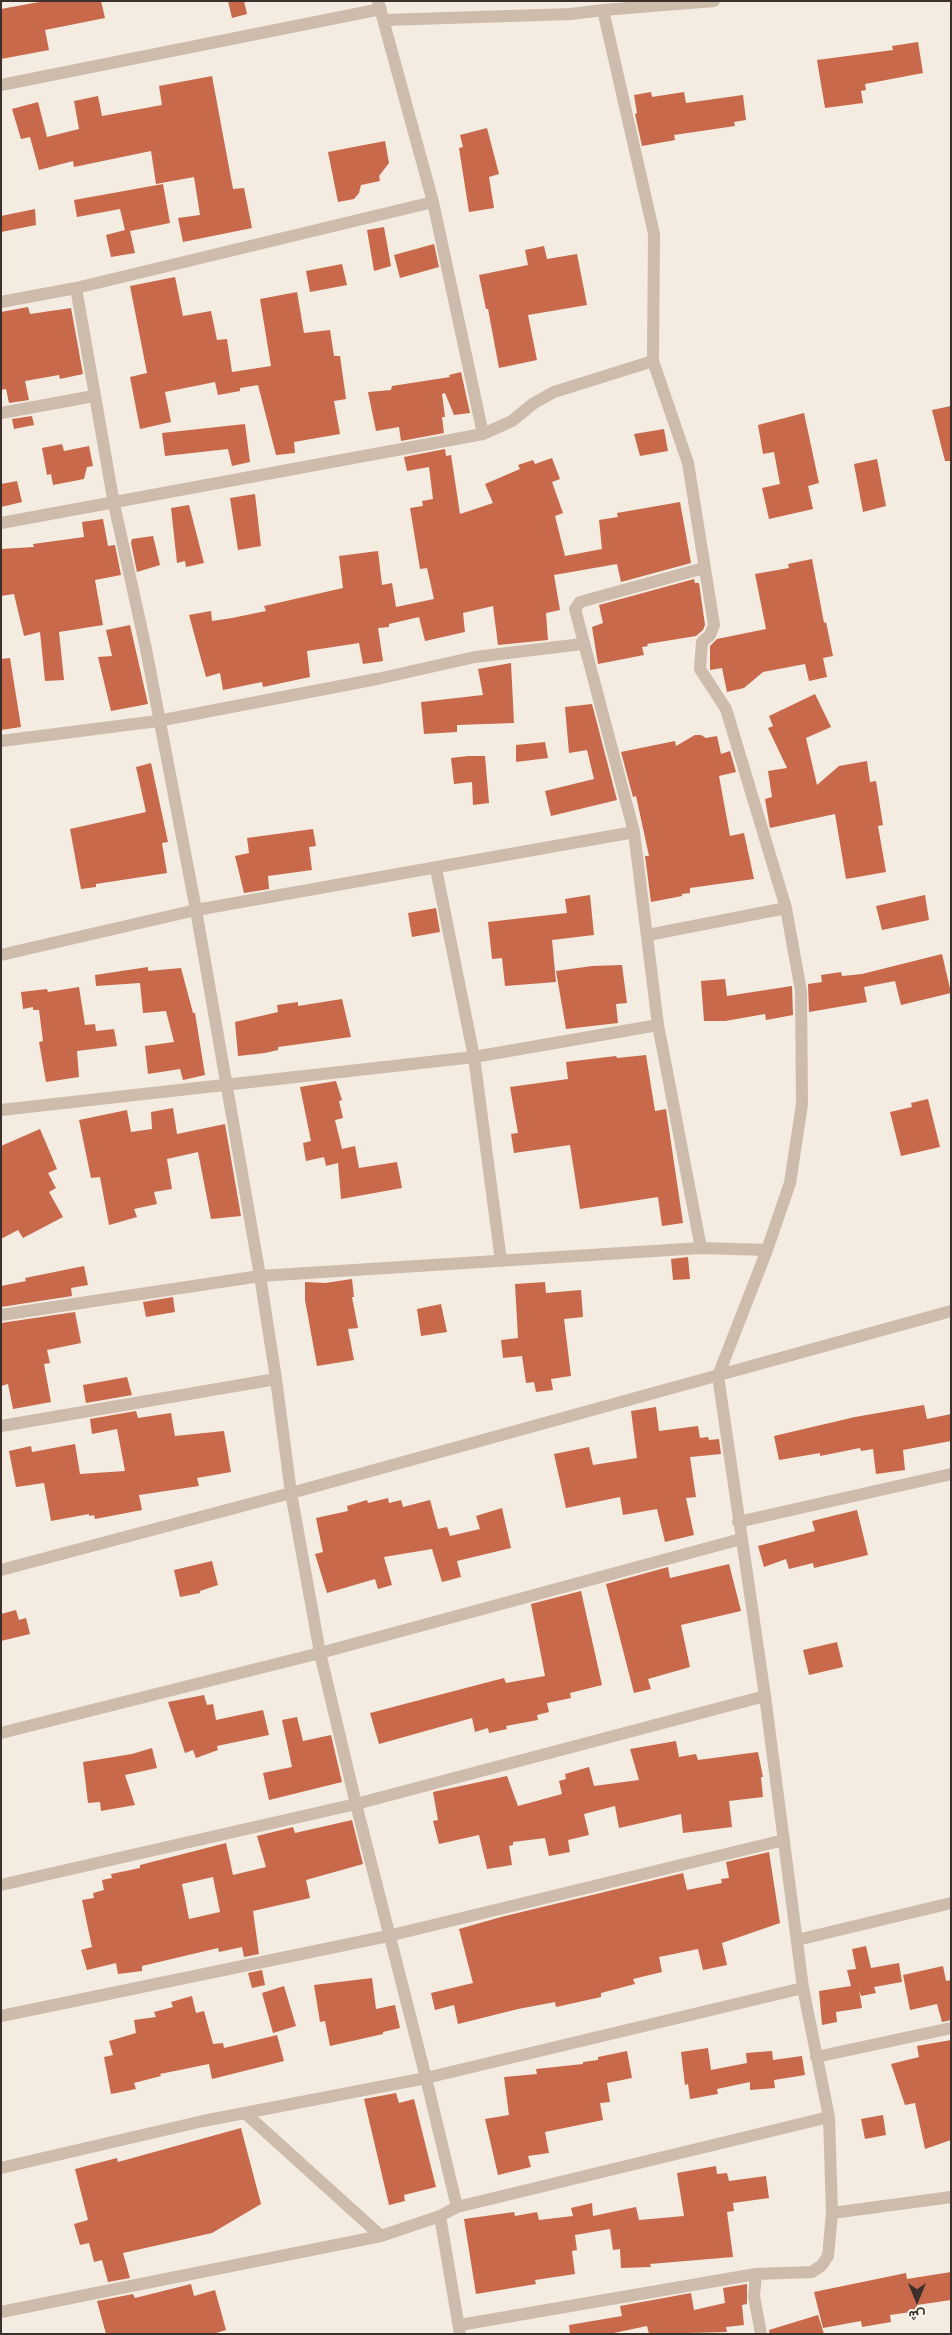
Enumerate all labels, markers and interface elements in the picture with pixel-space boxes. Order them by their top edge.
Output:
north arrow [892,2275,942,2325]
text: ش [909,2307,925,2324]

